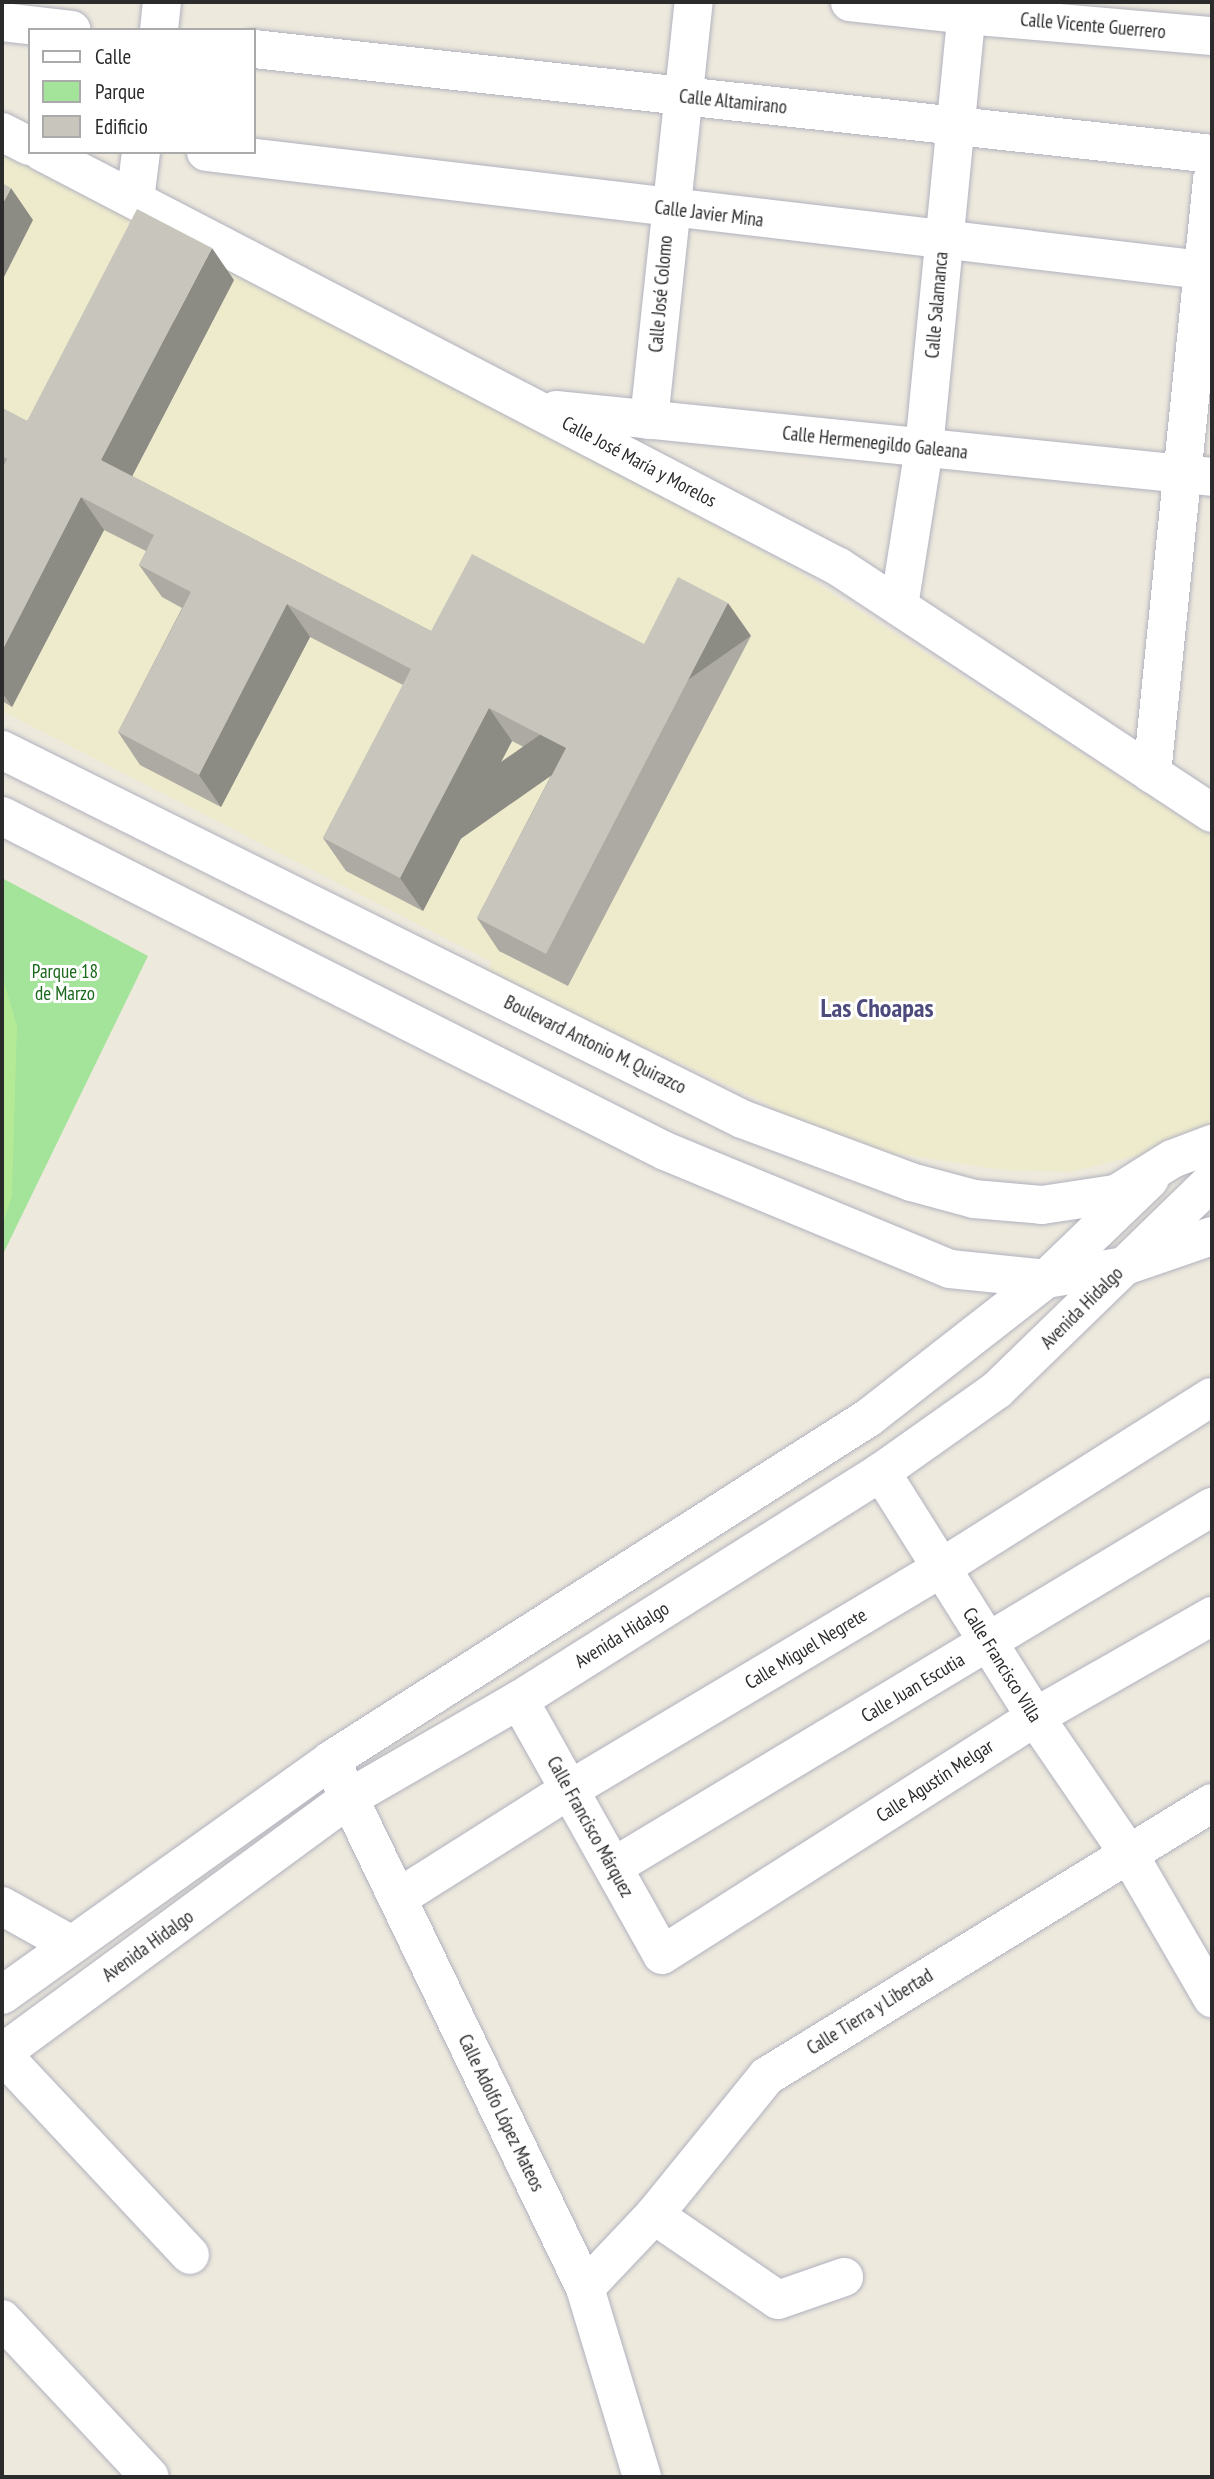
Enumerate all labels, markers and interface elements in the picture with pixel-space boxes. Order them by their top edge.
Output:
street label: Calle Vicente Guerrero [1019,8,1167,44]
legend [28,28,256,154]
text: Calle [95,43,131,70]
text: Parque [95,78,145,105]
street label: Calle Altamirano [678,85,788,119]
text: Edificio [95,113,148,140]
street label: Calle Javier Mina [653,196,765,232]
street label: Calle José Colomo [645,235,677,353]
street label: Calle Salamanca [921,251,953,359]
street label: Calle José María y Morelos [558,412,720,512]
street label: Calle Hermenegildo Galeana [781,422,969,464]
park label: Parque 18 de Marzo [32,961,98,1005]
street label: Boulevard Antonio M. Quirazco [499,991,691,1099]
district label: Las Choapas [820,992,934,1024]
street label: Avenida Hidalgo [1036,1262,1128,1354]
street label: Avenida Hidalgo [571,1597,673,1673]
street label: Calle Francisco Villa [958,1603,1046,1727]
street label: Calle Miguel Negrete [741,1604,871,1694]
street label: Calle Juan Escutia [857,1648,969,1728]
street label: Calle Agustín Melgar [872,1735,998,1827]
street label: Calle Francisco Márquez [542,1753,638,1901]
street label: Avenida Hidalgo [98,1905,198,1987]
street label: Calle Tierra y Libertad [802,1964,938,2060]
street label: Calle Adolfo López Mateos [453,2030,549,2196]

